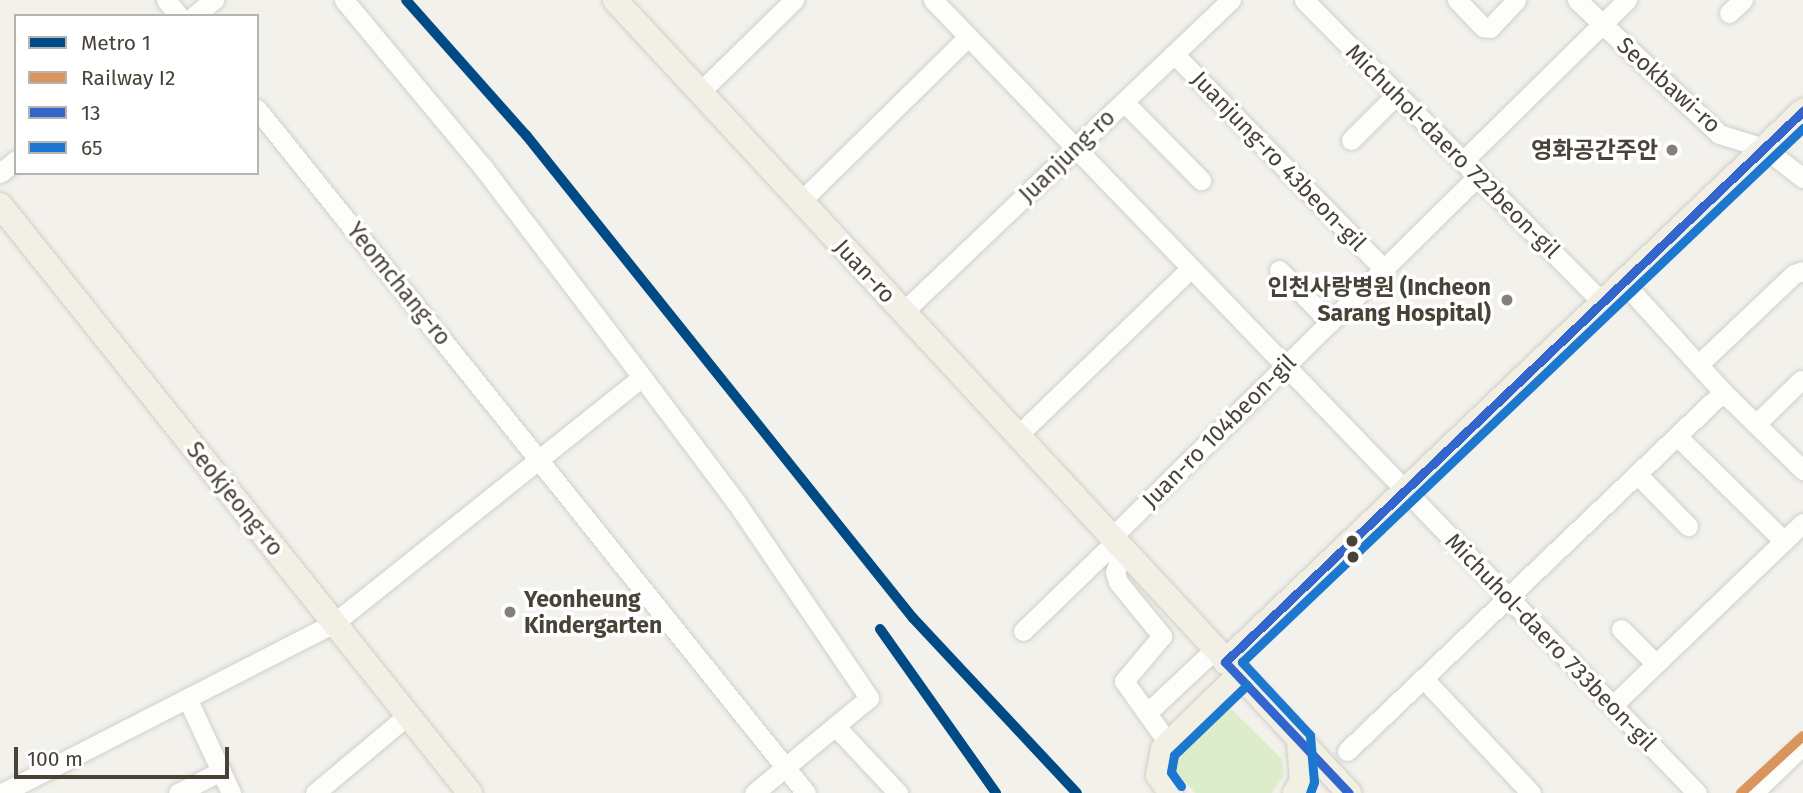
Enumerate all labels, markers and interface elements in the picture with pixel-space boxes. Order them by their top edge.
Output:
legend [14,14,259,175]
text: Metro 1 [81,30,151,56]
street label: Seokbawi-ro [1611,31,1727,139]
street label: Michuhol-daero 722beon-gil [1340,38,1566,264]
text: Railway I2 [81,65,175,91]
street label: Juanjung-ro 43beon-gil [1186,65,1372,257]
text: 13 [81,100,101,126]
street label: Juanjung-ro [1013,104,1121,208]
text: 65 [81,135,103,161]
place label: 영화공간주안 [1531,136,1658,164]
marker: 영화공간주안 [1664,142,1680,158]
street label: Yeomchang-ro [341,217,457,351]
street label: Juan-ro [829,233,901,309]
place label: 인천사랑병원 (Incheon Sarang Hospital) [1267,273,1491,327]
marker: 인천사랑병원 (Incheon Sarang Hospital) [1497,290,1517,310]
street label: Juan-ro 104beon-gil [1136,348,1302,514]
street label: Seokjeong-ro [181,436,289,562]
street label: Michuhol-daero 733beon-gil [1440,527,1662,757]
unlabelled marker [1345,534,1359,548]
unlabelled marker [1346,550,1360,564]
place label: Yeonheung Kindergarten [524,585,662,639]
marker: Yeonheung Kindergarten [502,604,518,620]
scale bar [18,734,233,778]
text: 100 m [27,746,83,772]

